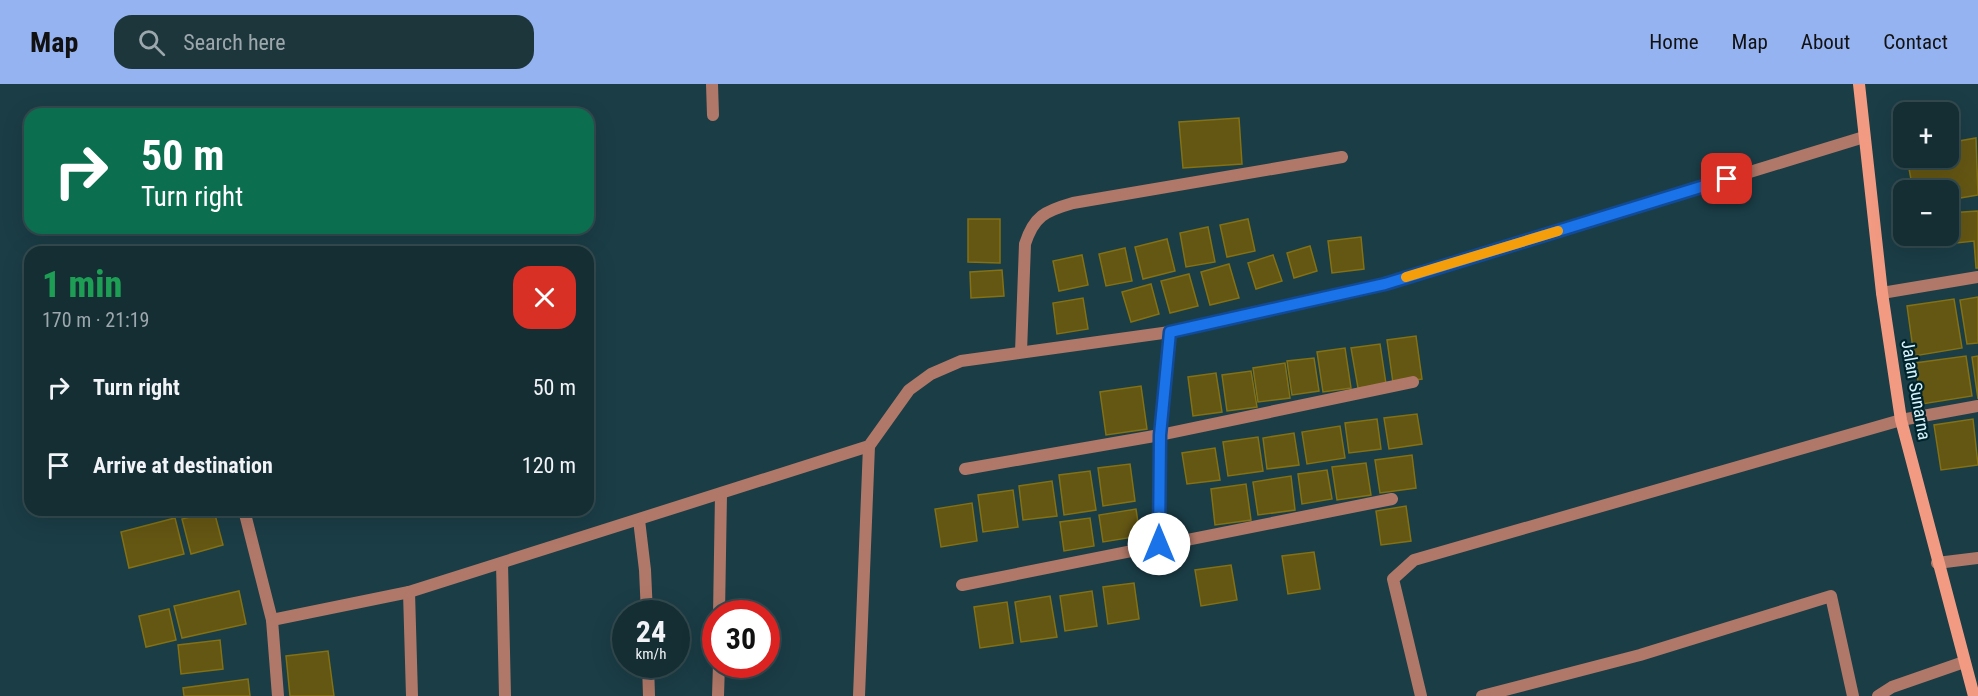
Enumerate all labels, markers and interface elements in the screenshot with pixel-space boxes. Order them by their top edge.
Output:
search box [114,15,534,69]
text: Map [30,26,78,59]
icon: search [135,26,168,59]
text: Search here [183,30,286,55]
text: Home [1649,30,1699,54]
text: Map [1732,30,1768,54]
text: About [1801,30,1850,54]
text: Contact [1883,30,1948,54]
map controls [1893,102,1959,246]
button: + [1893,102,1959,168]
text: 50 m [141,131,224,180]
icon: right [42,132,120,210]
pin [1701,153,1752,204]
icon: arrive [1710,162,1743,195]
button: − [1893,180,1959,246]
text: Turn right [141,181,243,213]
text: 1 min [42,264,122,306]
button: close [513,266,576,329]
text: 170 m · 21:19 [42,308,149,332]
street label: Jalan Sunarna [1897,338,1936,442]
icon: right [42,371,75,404]
text: Turn right [93,375,180,400]
text: 50 m [533,375,576,400]
icon: arrive [42,449,75,482]
text: Arrive at destination [93,453,273,478]
text: 120 m [522,453,576,478]
position arrow [1127,512,1191,576]
speed limit sign: 30 [702,600,780,678]
text: 24 [636,614,666,649]
text: km/h [636,645,666,663]

